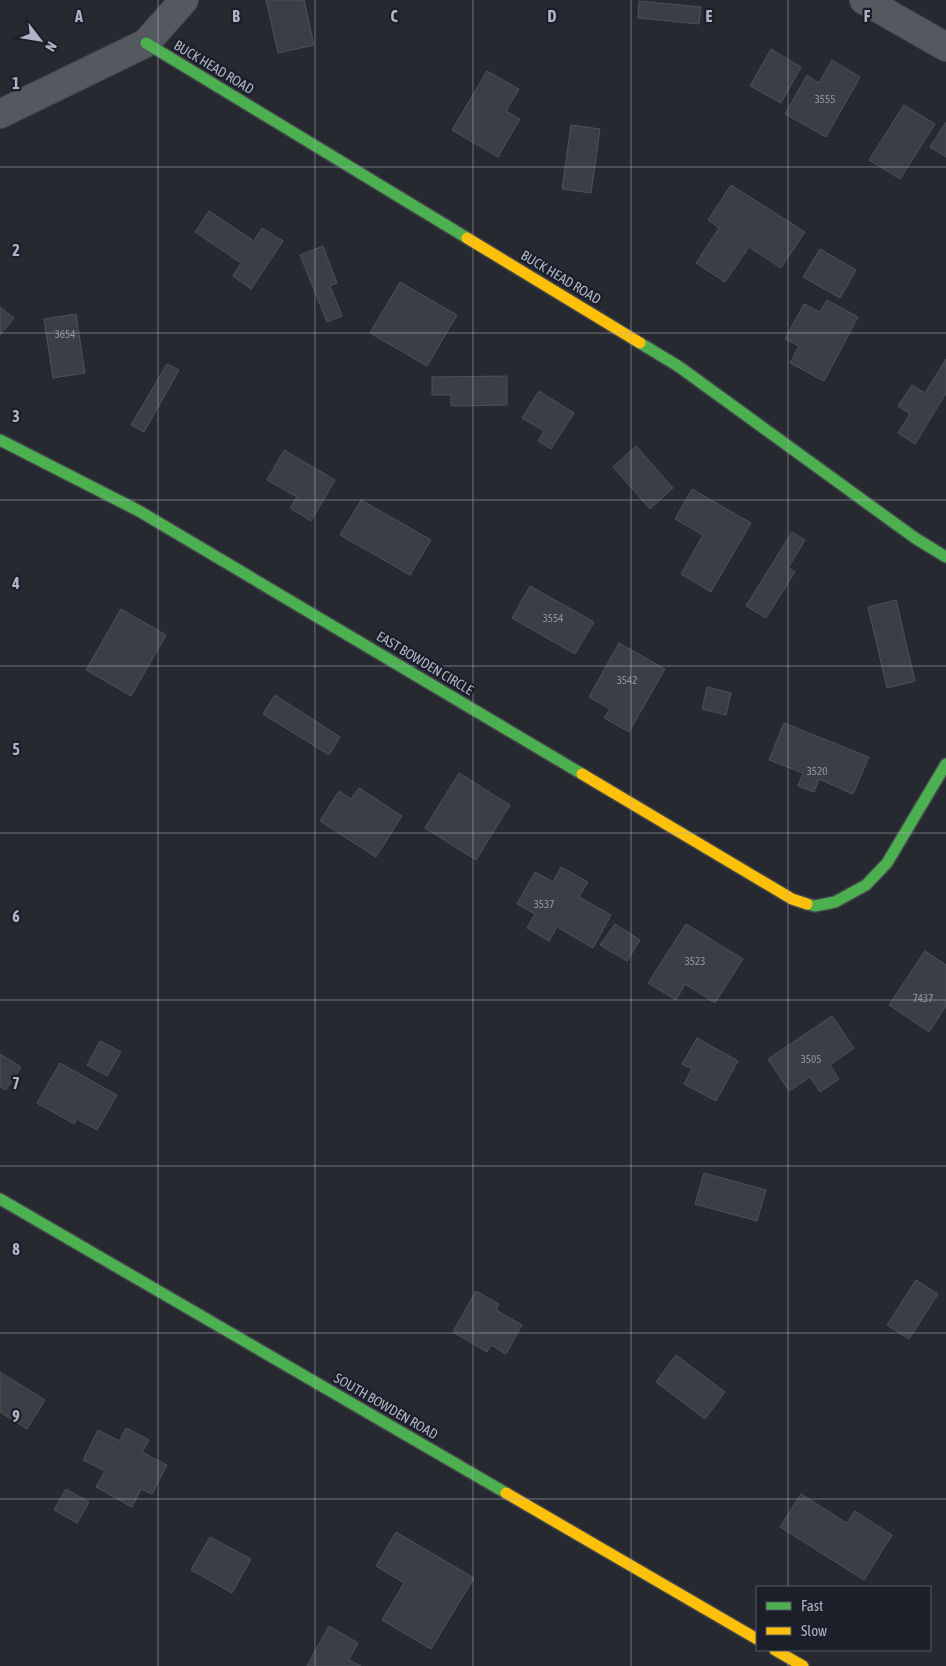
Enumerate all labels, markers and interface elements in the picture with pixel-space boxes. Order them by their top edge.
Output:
text: A [74,7,83,25]
text: B [232,7,240,25]
text: C [390,7,398,25]
text: D [548,7,557,25]
text: E [706,7,713,25]
text: F [864,7,871,25]
north arrow [15,15,65,65]
street label: BUCK HEAD ROAD [171,37,257,97]
text: N [42,39,60,54]
text: 1 [12,74,20,92]
house number: 3555 [815,93,835,105]
text: 2 [12,241,20,259]
street label: BUCK HEAD ROAD [518,247,604,307]
house number: 3654 [55,328,75,340]
text: 3 [12,407,20,425]
text: 4 [11,574,20,592]
house number: 3554 [543,612,563,624]
street label: EAST BOWDEN CIRCLE [374,628,476,698]
house number: 3542 [617,674,637,686]
text: 5 [12,740,20,758]
house number: 3520 [807,765,827,777]
house number: 3537 [534,898,554,910]
text: 6 [12,907,20,925]
house number: 3523 [685,955,705,967]
house number: 7437 [913,992,933,1004]
house number: 3505 [801,1053,821,1065]
text: 7 [12,1074,20,1092]
text: 8 [12,1240,20,1258]
street label: SOUTH BOWDEN ROAD [331,1370,441,1442]
text: 9 [12,1407,20,1425]
legend [756,1586,931,1651]
text: Fast [801,1597,823,1614]
text: Slow [801,1622,827,1639]

